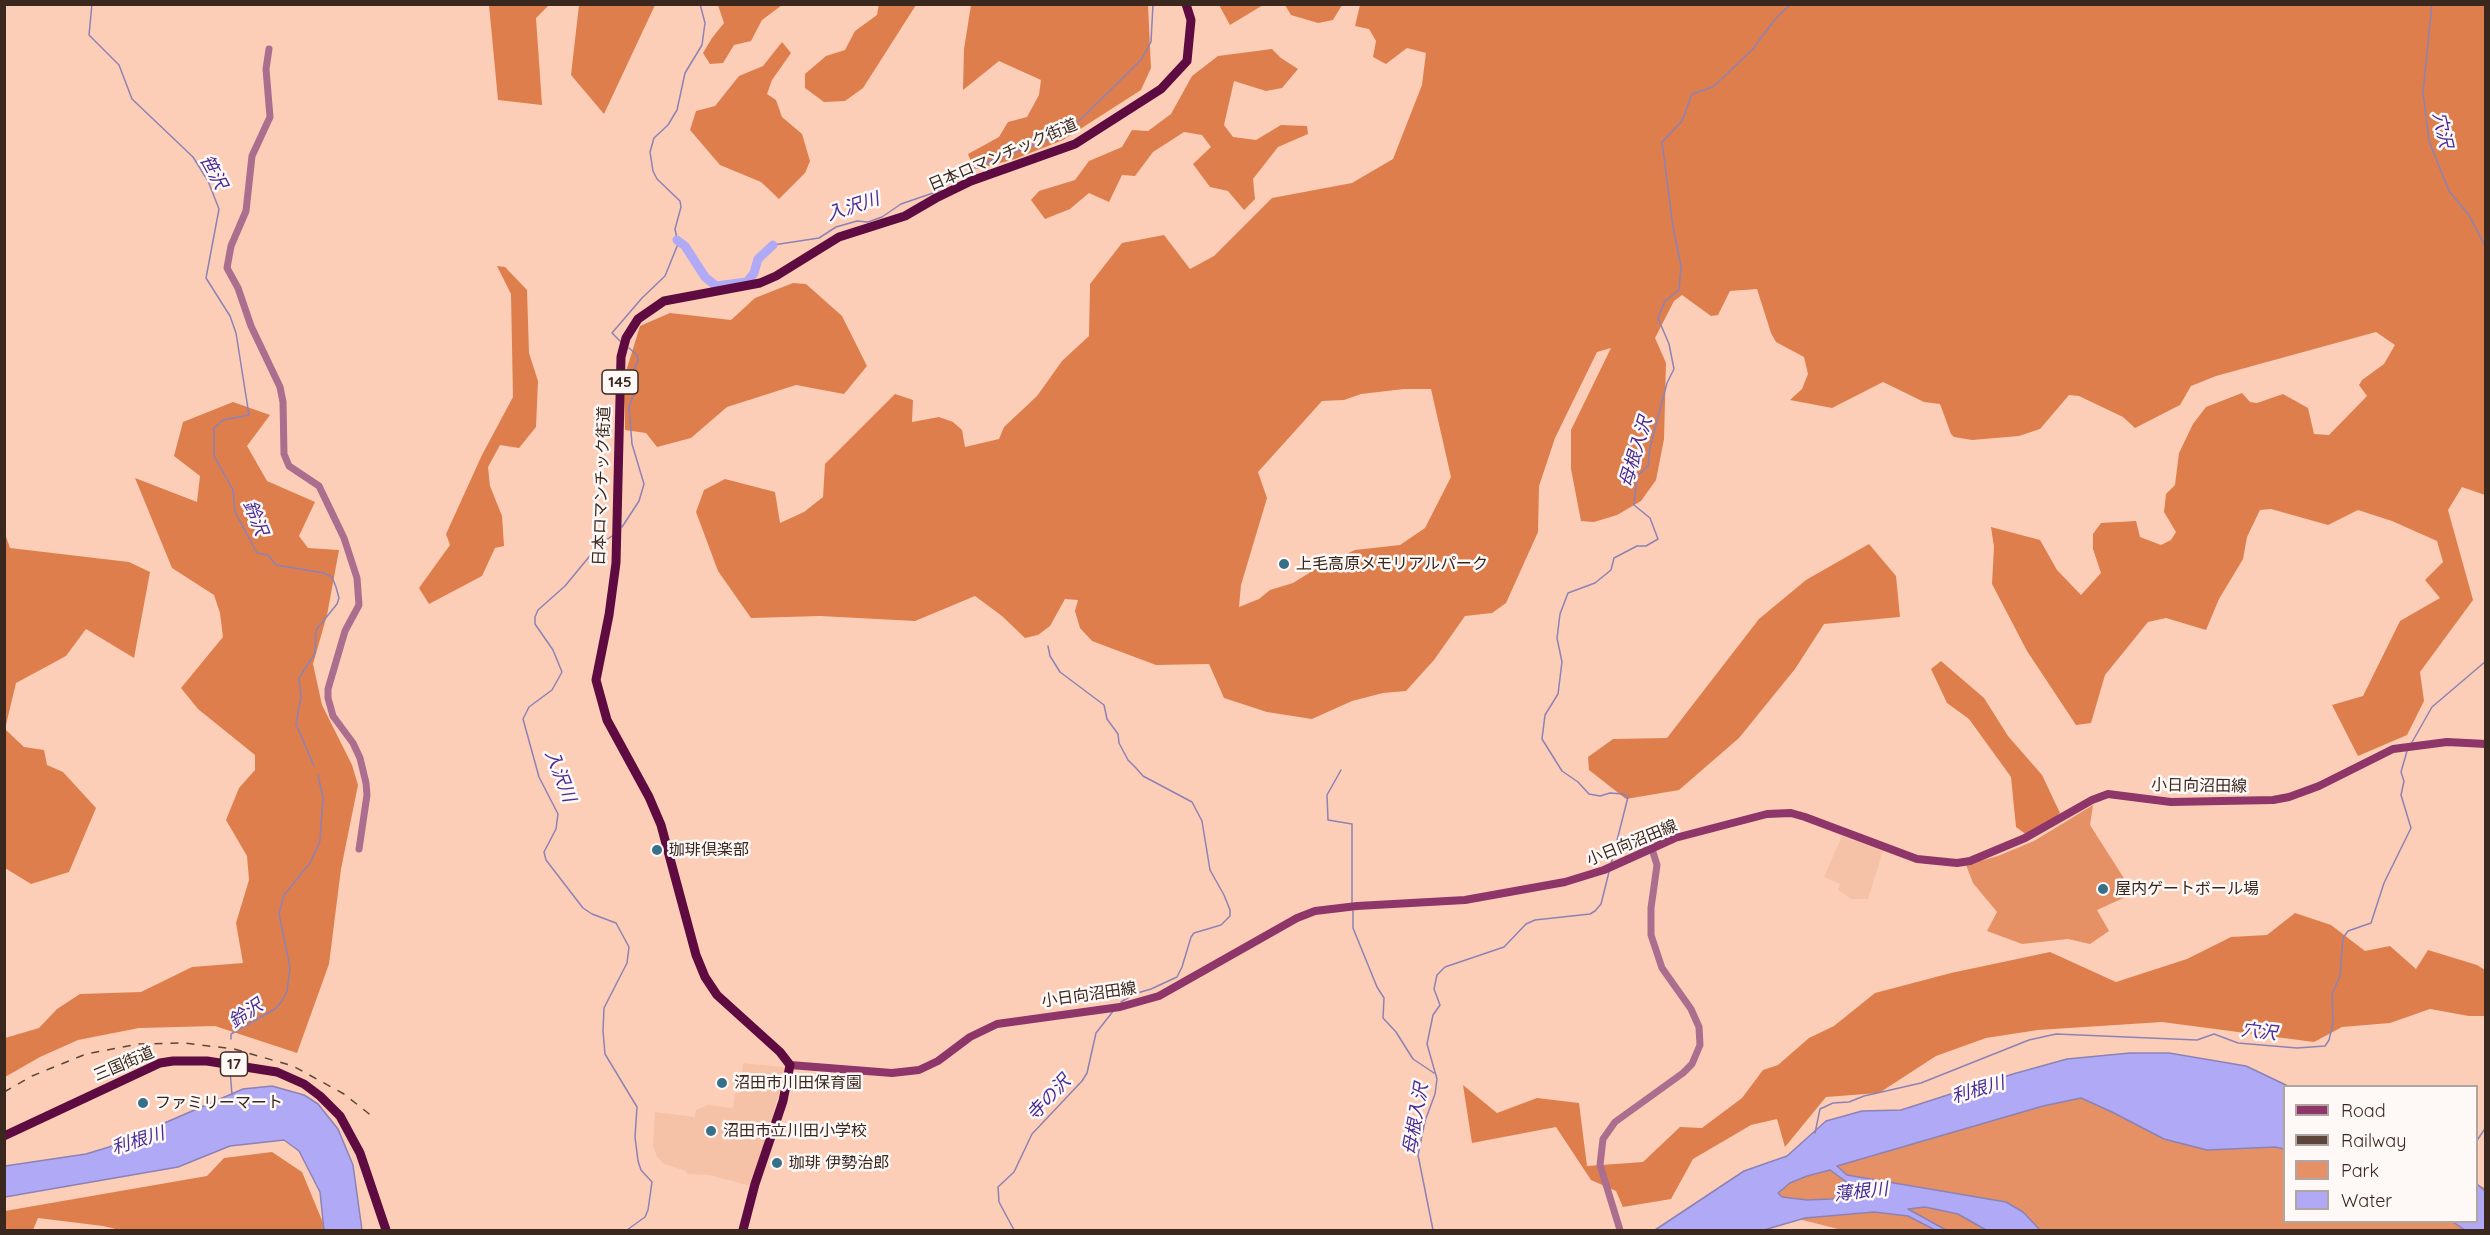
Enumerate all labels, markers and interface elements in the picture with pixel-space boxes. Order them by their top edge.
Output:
water label: 穴沢 [2428,110,2456,150]
street label: 日本ロマンチック街道 [926,115,1080,195]
water label: 笹沢 [195,151,231,193]
water label: 入沢川 [824,188,882,226]
road number: 145 [602,370,638,394]
street label: 日本ロマンチック街道 [590,406,614,566]
water label: 母根入沢 [1615,414,1657,490]
water label: 鈴沢 [238,497,272,539]
place label: 上毛高原メモリアルパーク [1296,554,1488,574]
marker: 上毛高原メモリアルパーク [1277,557,1291,571]
water label: 入沢川 [540,747,580,805]
street label: 小日向沼田線 [2151,776,2247,796]
street label: 小日向沼田線 [1584,816,1680,870]
place label: 珈琲倶楽部 [669,840,749,860]
marker: 珈琲倶楽部 [650,843,664,857]
place label: 屋内ゲートボール場 [2115,879,2259,899]
marker: 屋内ゲートボール場 [2096,882,2110,896]
street label: 小日向沼田線 [1040,979,1138,1011]
water label: 鈴沢 [225,995,267,1033]
water label: 穴沢 [2240,1019,2278,1045]
street label: 三国街道 [91,1043,157,1085]
road number: 17 [220,1052,248,1076]
water label: 寺の沢 [1023,1071,1075,1125]
water label: 利根川 [1949,1072,2007,1108]
place label: 沼田市川田保育園 [734,1073,862,1093]
marker: 沼田市川田保育園 [715,1076,729,1090]
water label: 母根入沢 [1399,1082,1433,1156]
legend [2283,1085,2478,1223]
place label: ファミリーマート [155,1093,283,1113]
marker: ファミリーマート [136,1096,150,1110]
text: Road [2341,1099,2386,1122]
place label: 沼田市立川田小学校 [723,1121,867,1141]
water label: 利根川 [109,1123,167,1159]
marker: 沼田市立川田小学校 [704,1124,718,1138]
text: Railway [2341,1129,2407,1152]
place label: 珈琲 伊勢治郎 [789,1153,889,1173]
marker: 珈琲 伊勢治郎 [770,1156,784,1170]
text: Park [2341,1159,2379,1182]
water label: 薄根川 [1833,1178,1889,1206]
text: Water [2341,1189,2392,1212]

